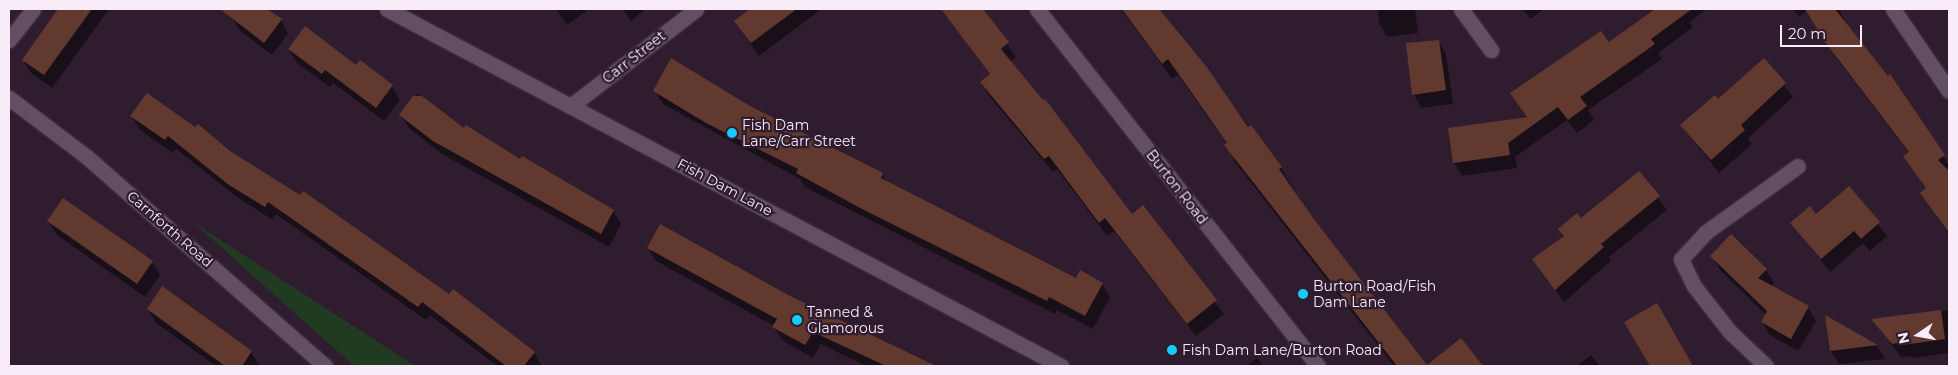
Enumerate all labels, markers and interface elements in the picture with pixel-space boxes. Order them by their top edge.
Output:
scale bar [1783,15,1866,47]
text: 20 m [1788,24,1826,43]
street label: Carr Street [599,27,669,87]
place label: Fish Dam Lane/Carr Street [742,117,856,150]
marker: Fish Dam Lane/Carr Street [726,127,738,139]
street label: Burton Road [1143,146,1211,228]
street label: Fish Dam Lane [675,155,775,219]
street label: Carnforth Road [124,187,216,271]
place label: Burton Road/Fish Dam Lane [1313,278,1436,310]
marker: Burton Road/Fish Dam Lane [1297,288,1309,300]
place label: Tanned & Glamorous [807,304,884,336]
north arrow [1893,310,1943,360]
marker: Tanned & Glamorous [791,314,803,326]
text: N [1893,331,1913,346]
place label: Fish Dam Lane/Burton Road [1182,342,1382,358]
marker: Fish Dam Lane/Burton Road [1166,344,1178,356]

